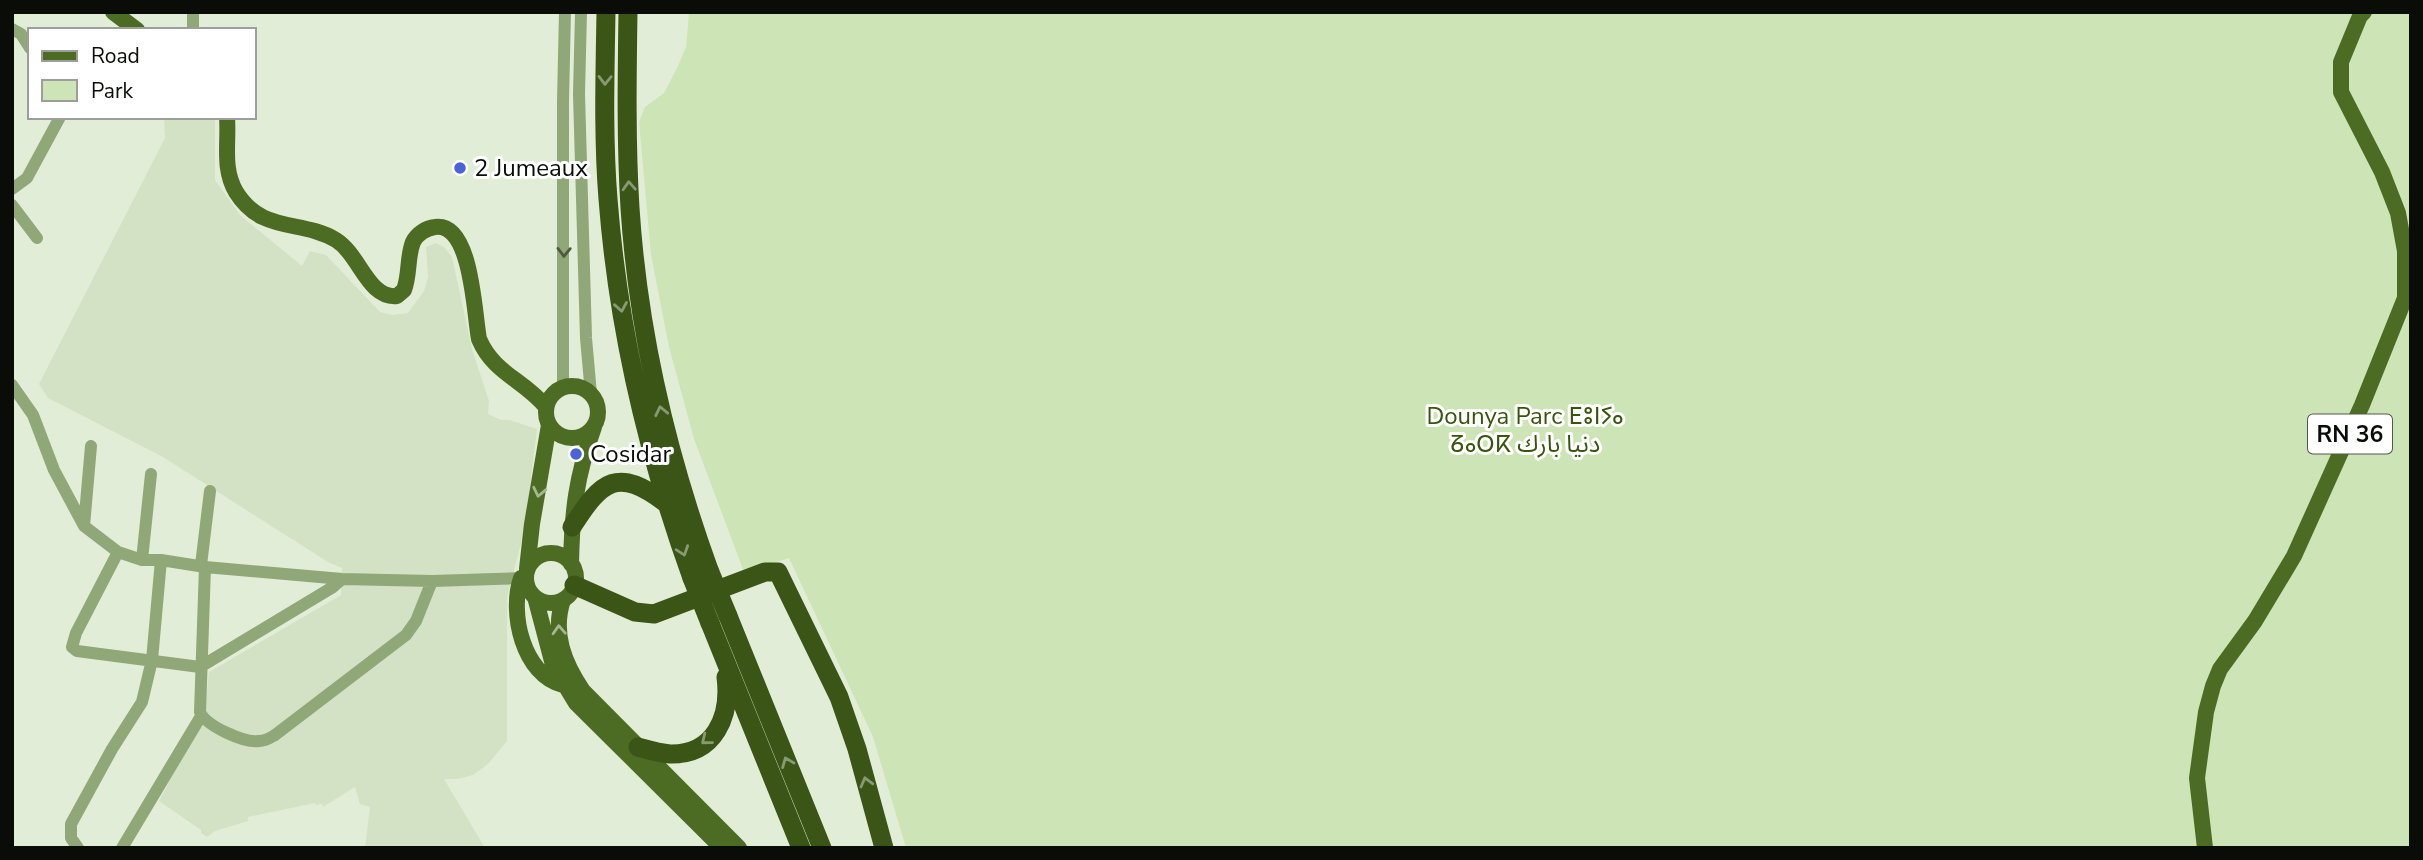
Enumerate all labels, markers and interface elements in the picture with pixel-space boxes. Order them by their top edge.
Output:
legend [28,28,256,119]
text: Road [91,42,140,70]
one-way arrow [597,76,613,86]
text: Park [91,77,133,105]
place label: 2 Jumeaux [474,152,588,184]
marker: 2 Jumeaux [452,160,468,176]
one-way arrow [621,180,636,191]
one-way arrow [556,247,572,258]
one-way arrow [613,301,628,313]
park label: Dounya Parc ⴹⵓⵏⵢⴰ ⵒⴰⵔⴽ دنيا بارك [1426,400,1624,460]
one-way arrow [655,405,670,417]
road number: RN 36 [2308,414,2392,454]
place label: Cosidar [590,438,671,470]
marker: Cosidar [568,446,584,462]
one-way arrow [532,486,547,498]
one-way arrow [675,545,689,557]
one-way arrow [552,624,567,635]
one-way arrow [701,732,713,745]
one-way arrow [781,757,795,769]
one-way arrow [860,776,874,788]

